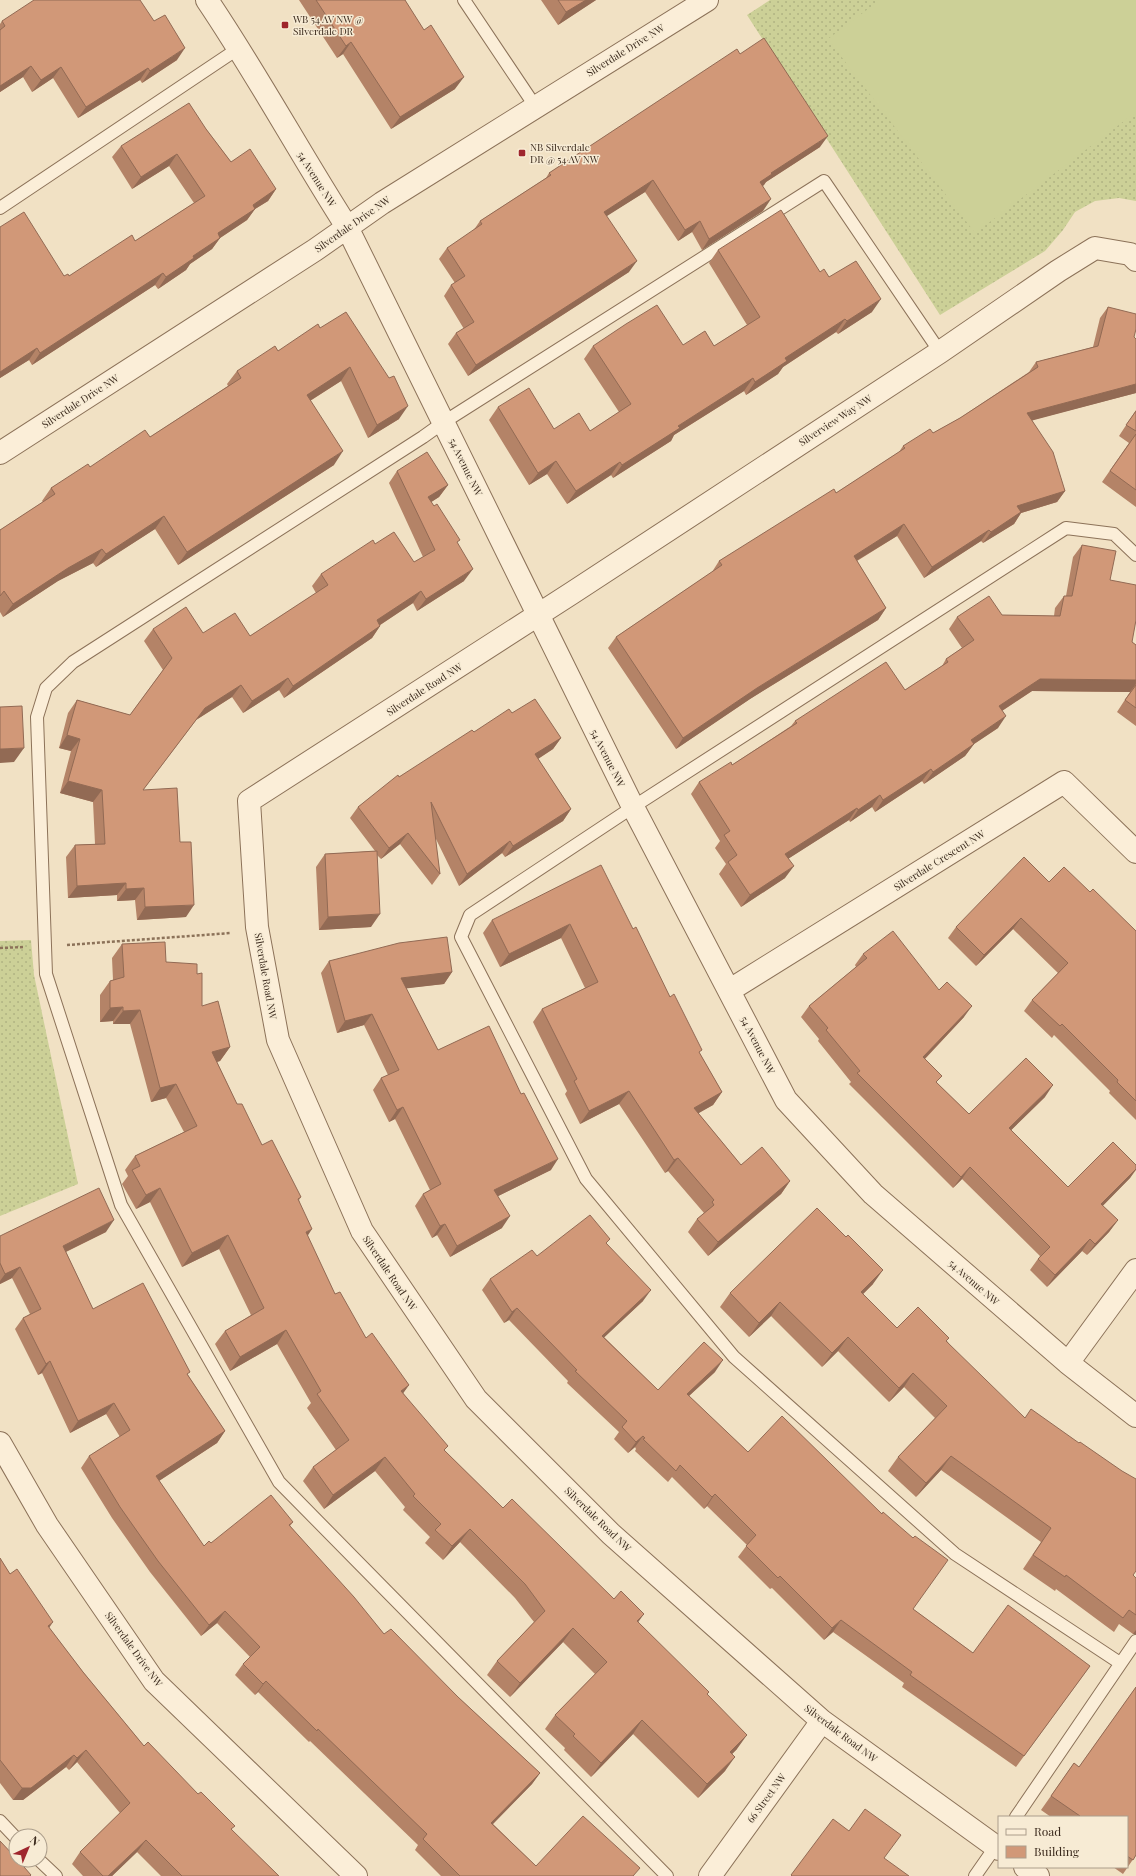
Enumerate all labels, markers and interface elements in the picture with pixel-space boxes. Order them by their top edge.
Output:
place label: WB 54 AV NW @ Silverdale DR [292,12,364,38]
marker: WB 54 AV NW @ Silverdale DR [280,20,290,30]
street label: Silverdale Drive NW [583,20,667,80]
place label: NB Silverdale DR @ 54 AV NW [530,140,600,166]
marker: NB Silverdale DR @ 54 AV NW [517,148,527,158]
street label: 54 Avenue NW [294,149,340,210]
street label: Silverdale Drive NW [311,192,393,255]
street label: Silverdale Drive NW [39,370,122,431]
street label: Silverview Way NW [796,391,875,449]
street label: 54 Avenue NW [446,436,486,499]
street label: Silverdale Road NW [383,659,465,719]
street label: 54 Avenue NW [587,727,629,790]
street label: Silverdale Crescent NW [891,826,988,894]
street label: Silverdale Road NW [251,932,281,1021]
street label: 54 Avenue NW [737,1014,779,1077]
street label: Silverdale Road NW [360,1233,421,1314]
street label: 54 Avenue NW [946,1256,1003,1309]
street label: Silverdale Road NW [562,1483,635,1555]
street label: Silverdale Drive NW [102,1609,167,1690]
street label: Silverdale Road NW [802,1701,881,1766]
street label: 66 Street NW [743,1770,789,1826]
legend [998,1816,1128,1868]
text: Road [1034,1823,1061,1839]
north arrow [8,1828,48,1868]
text: N [27,1832,43,1849]
text: Building [1034,1843,1080,1859]

